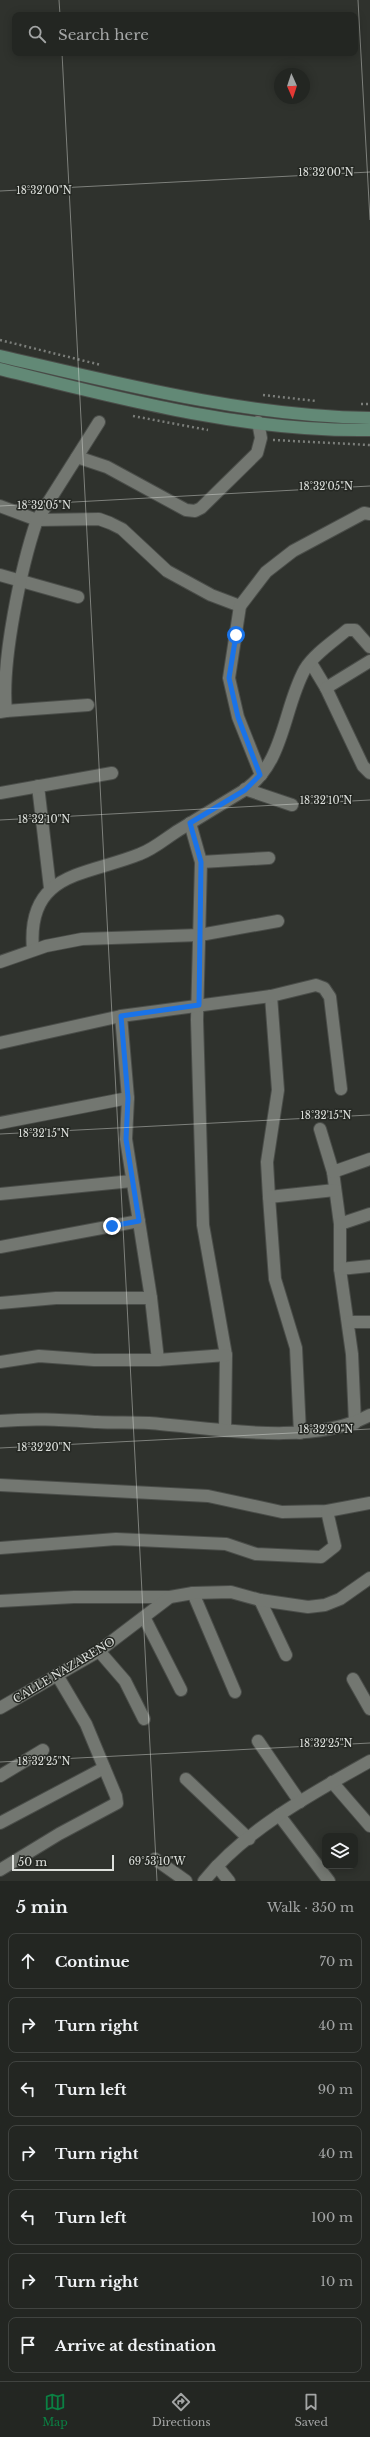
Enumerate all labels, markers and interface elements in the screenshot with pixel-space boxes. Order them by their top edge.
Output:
search box [12,12,358,56]
icon: search [26,23,48,45]
text: Search here [58,25,149,44]
north arrow [274,68,310,104]
text: 18°32'00"N [298,166,354,179]
text: 18°32'00"N [16,184,72,197]
text: 18°32'05"N [299,480,353,493]
text: 18°32'05"N [17,499,71,512]
route start [227,626,245,644]
text: 18°32'10"N [300,794,352,807]
text: 18°32'10"N [18,813,70,826]
text: 18°32'15"N [300,1109,352,1122]
text: 18°32'15"N [18,1127,70,1140]
route end [103,1217,121,1235]
text: 18°32'20"N [299,1423,353,1436]
text: 18°32'20"N [17,1441,71,1454]
street label: CALLE NAZARENO [10,1634,118,1706]
text: 18°32'25"N [300,1737,352,1750]
text: 18°32'25"N [18,1755,70,1768]
map controls [322,1833,358,1869]
button: layers [322,1833,358,1869]
scale bar [12,1853,114,1872]
text: 50 m [18,1855,47,1869]
text: 69°53'10"W [128,1855,186,1868]
text: 5 min [16,1897,68,1918]
text: Walk · 350 m [267,1899,354,1916]
icon: ahead [17,1950,39,1972]
text: Continue [55,1952,130,1971]
text: 70 m [320,1953,353,1970]
icon: right [17,2014,39,2036]
text: Turn right [55,2016,138,2035]
text: 40 m [318,2017,353,2034]
icon: left [17,2078,39,2100]
text: Turn left [55,2080,126,2099]
text: 90 m [318,2081,353,2098]
icon: right [17,2142,39,2164]
text: Turn right [55,2144,138,2163]
text: 40 m [318,2145,353,2162]
icon: left [17,2206,39,2228]
text: Turn left [55,2208,126,2227]
text: 100 m [311,2209,353,2226]
icon: right [17,2270,39,2292]
text: Turn right [55,2272,138,2291]
text: 10 m [320,2273,353,2290]
icon: arrive [17,2334,39,2356]
text: Arrive at destination [55,2336,216,2355]
tab: Map [42,2391,68,2429]
tab: Directions [152,2391,210,2429]
tab: Saved [295,2391,328,2429]

